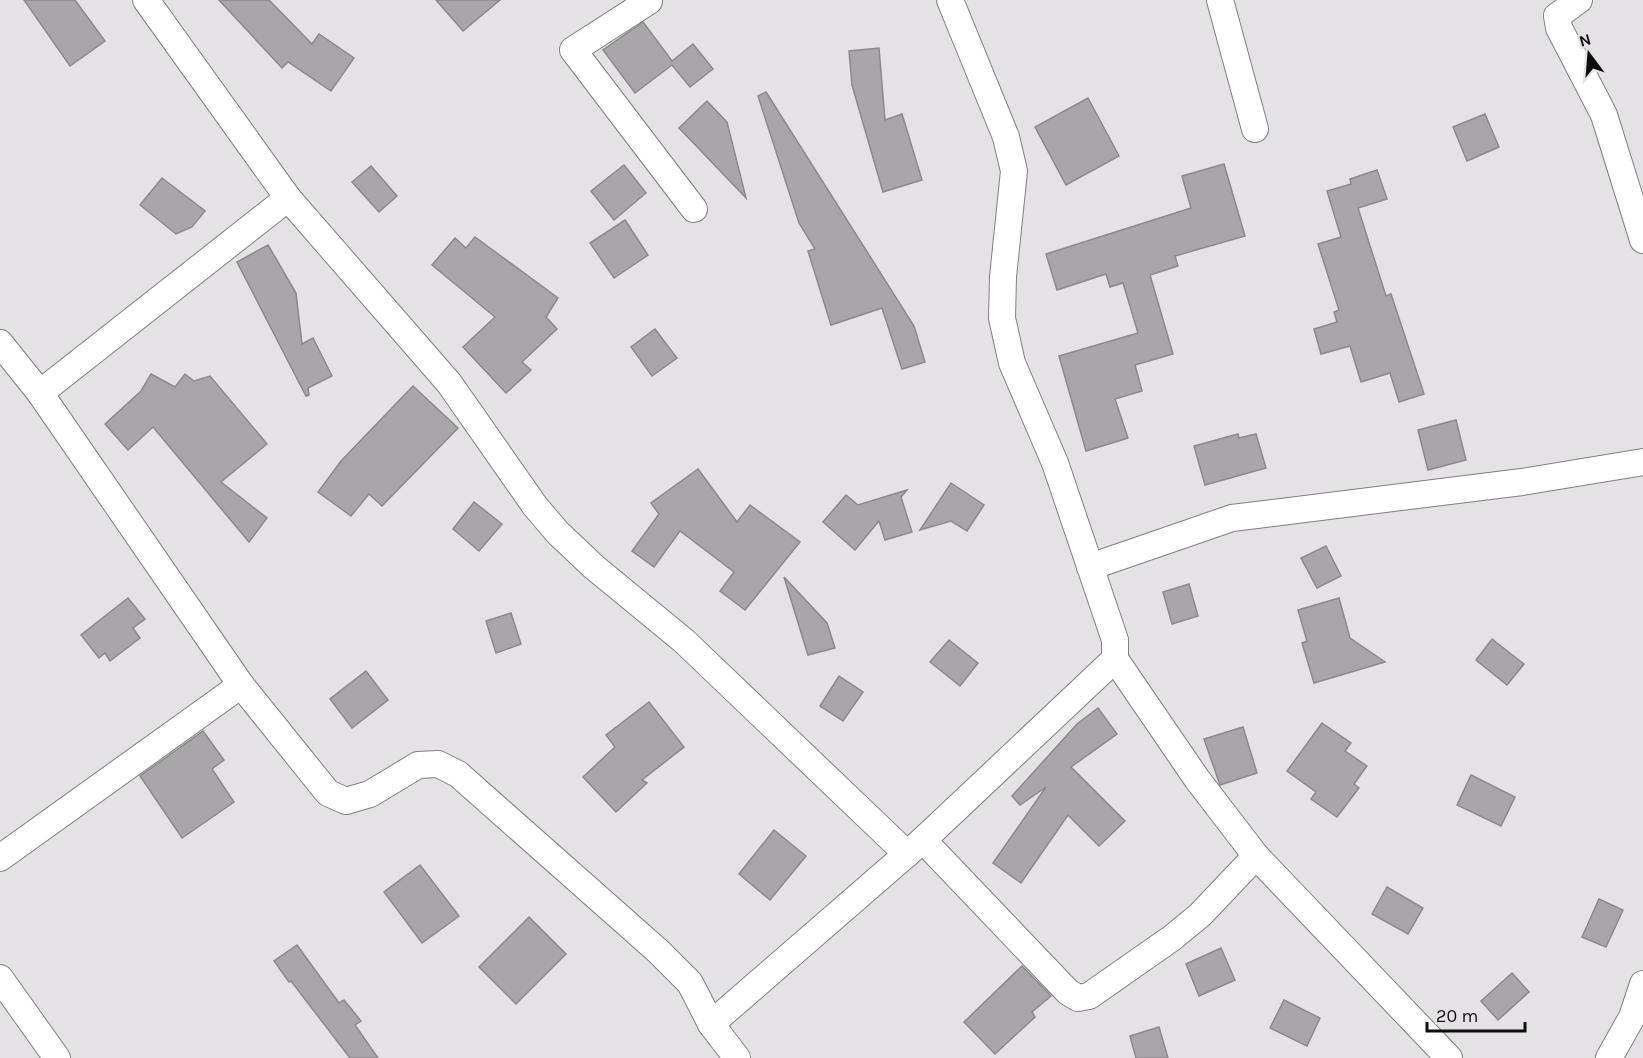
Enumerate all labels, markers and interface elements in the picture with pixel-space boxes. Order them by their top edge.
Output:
north arrow [1559,24,1619,84]
text: N [1577,29,1593,51]
scale bar [1427,995,1524,1033]
text: 20 m [1436,1005,1478,1027]

